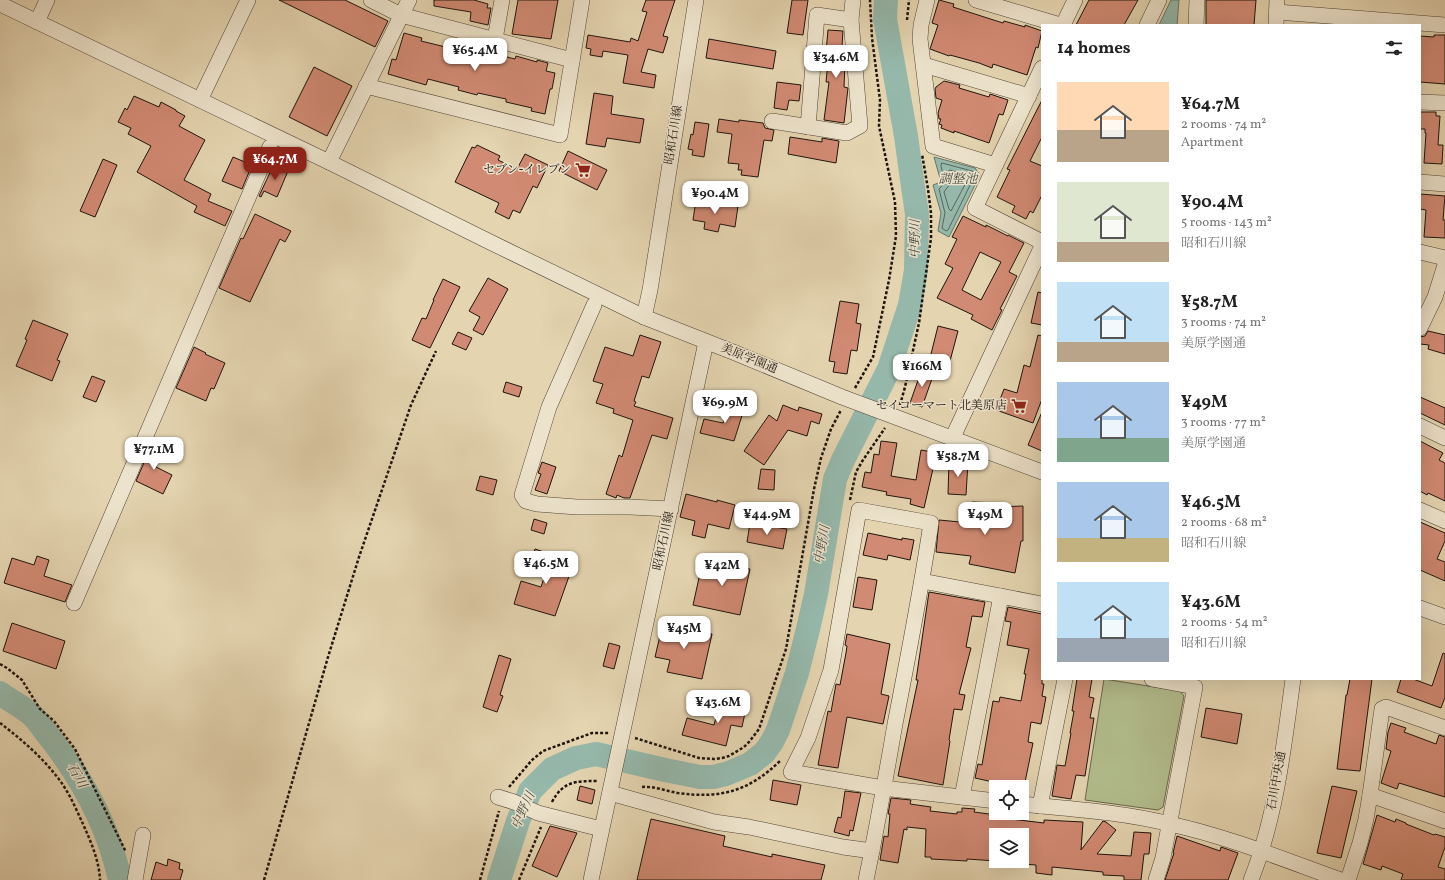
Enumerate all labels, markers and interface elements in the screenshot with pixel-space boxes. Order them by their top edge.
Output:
text: 14 homes [1057,37,1131,60]
icon: filters [1383,37,1405,59]
pin: ¥65.4M [442,38,508,72]
text: ¥65.4M [452,42,498,60]
pin: ¥34.6M [803,45,869,79]
text: ¥34.6M [813,49,859,67]
text: ¥64.7M [1181,93,1240,116]
icon: home [1089,98,1137,146]
street label: 昭和石川線 [661,104,687,166]
text: 2 rooms · 74 m² [1181,116,1266,134]
text: Apartment [1181,134,1244,152]
pin: ¥64.7M [242,147,308,181]
text: ¥64.7M [252,151,298,169]
supermarket icon: セブン-イレブン [574,161,592,179]
place label: セブン-イレブン [483,162,571,178]
water label: 調整池 [938,171,979,189]
pin: ¥90.4M [682,181,748,215]
text: ¥90.4M [691,185,739,203]
text: ¥90.4M [1181,191,1243,214]
icon: home [1089,198,1137,246]
text: 5 rooms · 143 m² [1181,214,1272,232]
water label: 中野川 [907,218,925,259]
text: 昭和石川線 [1181,235,1246,253]
text: ¥58.7M [1181,291,1238,314]
icon: home [1089,298,1137,346]
text: 3 rooms · 74 m² [1181,314,1266,332]
text: 美原学園通 [1181,335,1246,353]
street label: 美原学園通 [718,340,780,378]
pin: ¥166M [894,354,950,388]
text: ¥166M [902,358,942,376]
pin: ¥69.9M [692,390,758,424]
text: ¥49M [1181,391,1227,414]
text: ¥69.9M [702,394,748,412]
supermarket icon: セイコーマート北美原店 [1010,397,1028,415]
place label: セイコーマート北美原店 [876,398,1007,414]
icon: home [1089,398,1137,446]
text: 3 rooms · 77 m² [1181,414,1266,432]
text: 美原学園通 [1181,435,1246,453]
pin: ¥77.1M [121,437,187,471]
text: ¥77.1M [134,441,174,459]
pin: ¥58.7M [925,444,991,478]
text: ¥58.7M [936,448,980,466]
text: ¥46.5M [1181,491,1241,514]
icon: home [1089,498,1137,546]
pin: ¥44.9M [734,502,800,536]
pin: ¥49M [961,502,1009,536]
text: ¥44.9M [743,506,791,524]
text: ¥49M [967,506,1003,524]
street label: 昭和石川線 [650,510,678,572]
text: 2 rooms · 68 m² [1181,514,1267,532]
water label: 中野川 [811,522,836,566]
text: 昭和石川線 [1181,535,1246,553]
pin: ¥46.5M [513,551,579,585]
pin: ¥42M [698,553,746,587]
text: ¥46.5M [523,555,569,573]
text: ¥42M [704,557,740,575]
text: ¥43.6M [1181,591,1241,614]
icon: home [1089,598,1137,646]
text: 2 rooms · 54 m² [1181,614,1268,632]
pin: ¥45M [660,616,708,650]
text: ¥45M [667,620,701,638]
text: 昭和石川線 [1181,635,1246,653]
pin: ¥43.6M [685,690,751,724]
text: ¥43.6M [695,694,741,712]
street label: 石川中央通 [1264,750,1290,812]
water label: 石川 [62,760,91,793]
map controls [989,780,1029,868]
button: locate [989,780,1029,820]
water label: 中野川 [508,788,541,832]
button: layers [989,828,1029,868]

